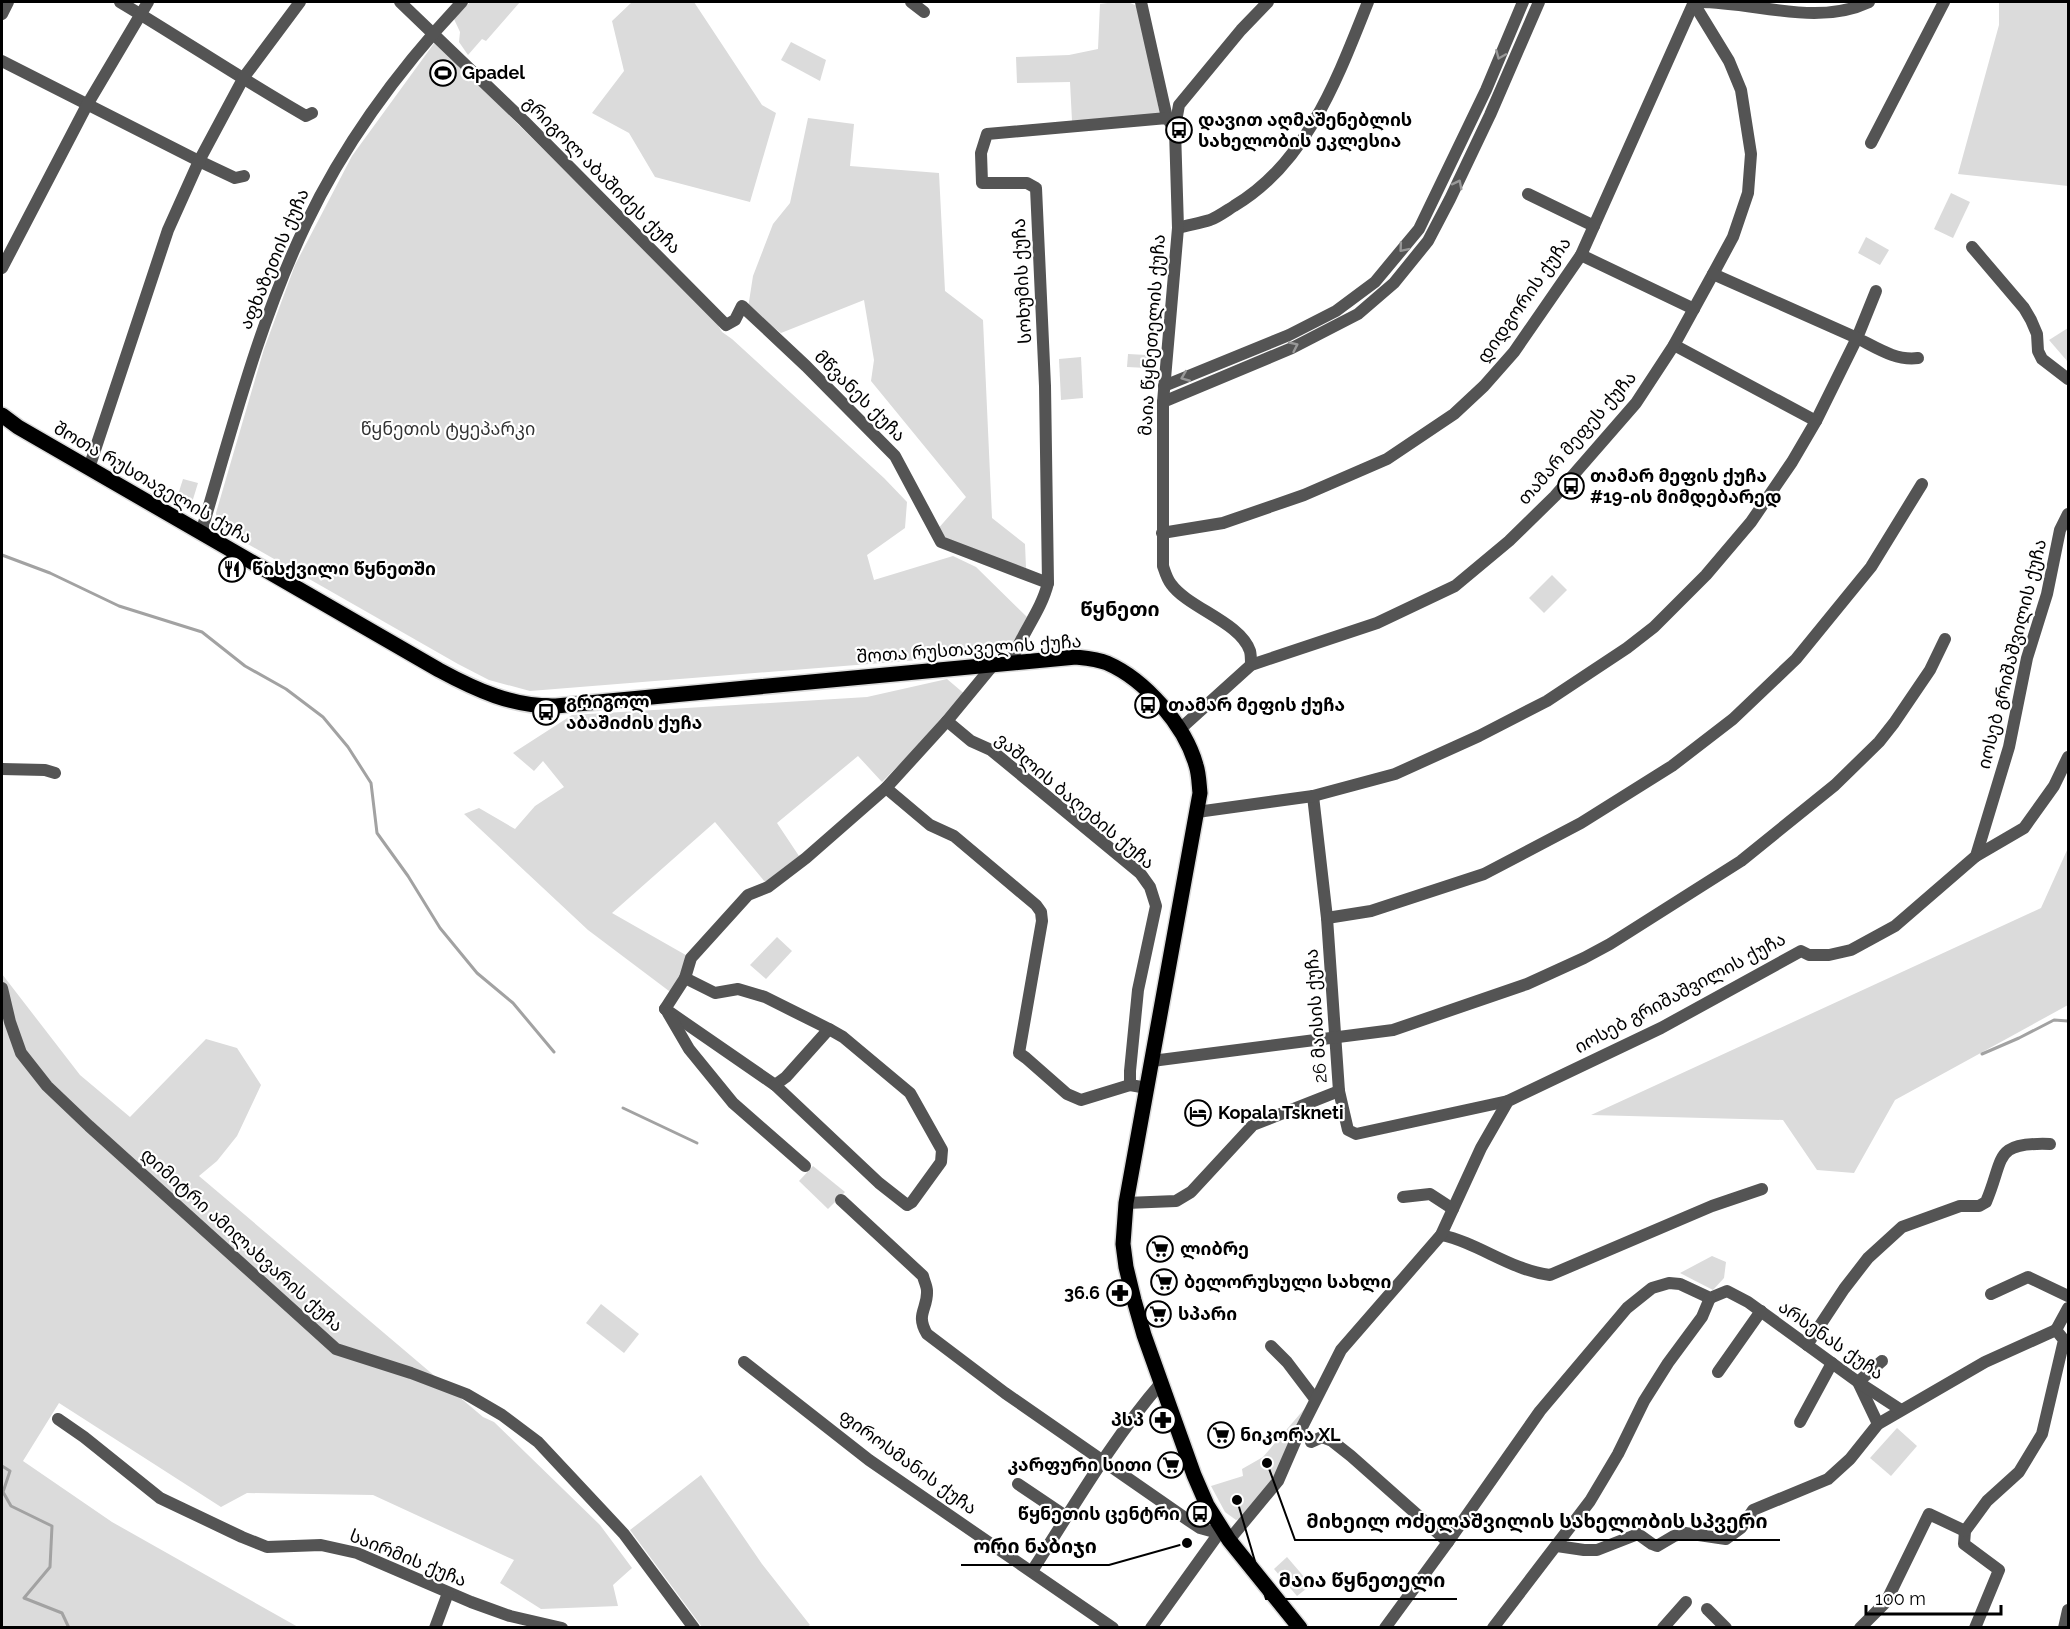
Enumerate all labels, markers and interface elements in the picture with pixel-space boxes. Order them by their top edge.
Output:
one-way arrow [1495,49,1507,60]
sports icon: Gpadel [428,58,458,88]
place label: Gpadel [462,62,525,83]
street label: გრიგოლ აბაშიძეს ქუჩა [518,91,686,259]
place label: დავით აღმაშენებლის სახელობის ეკლესია [1198,109,1412,152]
bus stop icon: დავით აღმაშენებლის სახელობის ეკლესია [1164,115,1194,145]
one-way arrow [1450,180,1462,191]
street label: აფხაზეთის ქუჩა [234,185,314,333]
street label: სოხუმის ქუჩა [1008,218,1036,344]
street label: მაია წყნეთელის ქუჩა [1134,233,1170,437]
street label: დიდგორის ქუჩა [1472,233,1576,367]
one-way arrow [1400,241,1411,252]
one-way arrow [1287,341,1298,353]
street label: მწვანეს ქუჩა [810,346,910,446]
street label: თამარ მეფეს ქუჩა [1513,367,1641,509]
one-way arrow [1180,370,1191,382]
street label: შოთა რუსთაველის ქუჩა [50,417,256,549]
park label: წყნეთის ტყეპარკი [361,418,535,440]
place label: თამარ მეფის ქუჩა #19-ის მიმდებარედ [1590,465,1781,508]
bus stop icon: თამარ მეფის ქუჩა #19-ის მიმდებარედ [1556,471,1586,501]
street label: იოსებ გრიშაშვილის ქუჩა [1973,537,2051,771]
restaurant icon: წისქვილი წყნეთში [217,554,247,584]
place label: წისქვილი წყნეთში [252,558,436,580]
district label: წყნეთი [1080,597,1160,621]
street label: შოთა რუსთაველის ქუჩა [856,630,1082,668]
bus stop icon: თამარ მეფის ქუჩა [1133,690,1163,720]
place label: გრიგოლ აბაშიძის ქუჩა [566,691,702,733]
place label: თამარ მეფის ქუჩა [1168,694,1345,715]
bus stop icon: გრიგოლ აბაშიძის ქუჩა [531,697,561,727]
street label: ვაშლის ბაღების ქუჩა [991,728,1159,874]
street label: იოსებ გრიშაშვილის ქუჩა [1571,928,1789,1058]
street label: 26 მაისის ქუჩა [1300,948,1332,1084]
hotel icon: Kopala Tskneti [1183,1098,1213,1128]
place label: Kopala Tskneti [1218,1102,1343,1123]
street label: დიმიტრი ამილახვარის ქუჩა [136,1143,348,1337]
supermarket icon: ლიბრე [1145,1234,1175,1264]
place label: ლიბრე [1180,1238,1249,1260]
supermarket icon: ბელორუსული სახლი [1149,1267,1179,1297]
place label: ბელორუსული სახლი [1184,1271,1391,1293]
pharmacy icon: 36.6 [1105,1278,1135,1308]
place label: 36.6 [1064,1282,1100,1303]
street label: არსენას ქუჩა [1774,1296,1888,1384]
supermarket icon: სპარი [1143,1299,1173,1329]
place label: სპარი [1178,1303,1237,1324]
street label: ფიროსმანის ქუჩა [835,1405,981,1519]
pharmacy icon: პსპ [1148,1405,1178,1435]
place label: პსპ [1111,1409,1144,1430]
supermarket icon: ნიკორა XL [1206,1420,1236,1450]
place label: ნიკორა XL [1240,1424,1341,1445]
supermarket icon: კარფური სითი [1156,1450,1186,1480]
place label: კარფური სითი [1007,1454,1152,1475]
bus stop icon: წყნეთის ცენტრი [1185,1499,1215,1529]
callout: მიხეილ ოძელაშვილის სახელობის სპვერი [1295,1502,1780,1540]
place label: წყნეთის ცენტრი [1018,1503,1180,1524]
text: მიხეილ ოძელაშვილის სახელობის სპვერი [1306,1509,1768,1533]
street label: საირმის ქუჩა [346,1525,470,1591]
callout: ორი ნაბიჯი [961,1527,1109,1565]
text: ორი ნაბიჯი [973,1534,1097,1558]
callout: მაია წყნეთელი [1266,1561,1457,1599]
text: მაია წყნეთელი [1279,1568,1445,1592]
scale bar [1866,1578,2001,1616]
text: 100 m [1875,1588,1926,1609]

